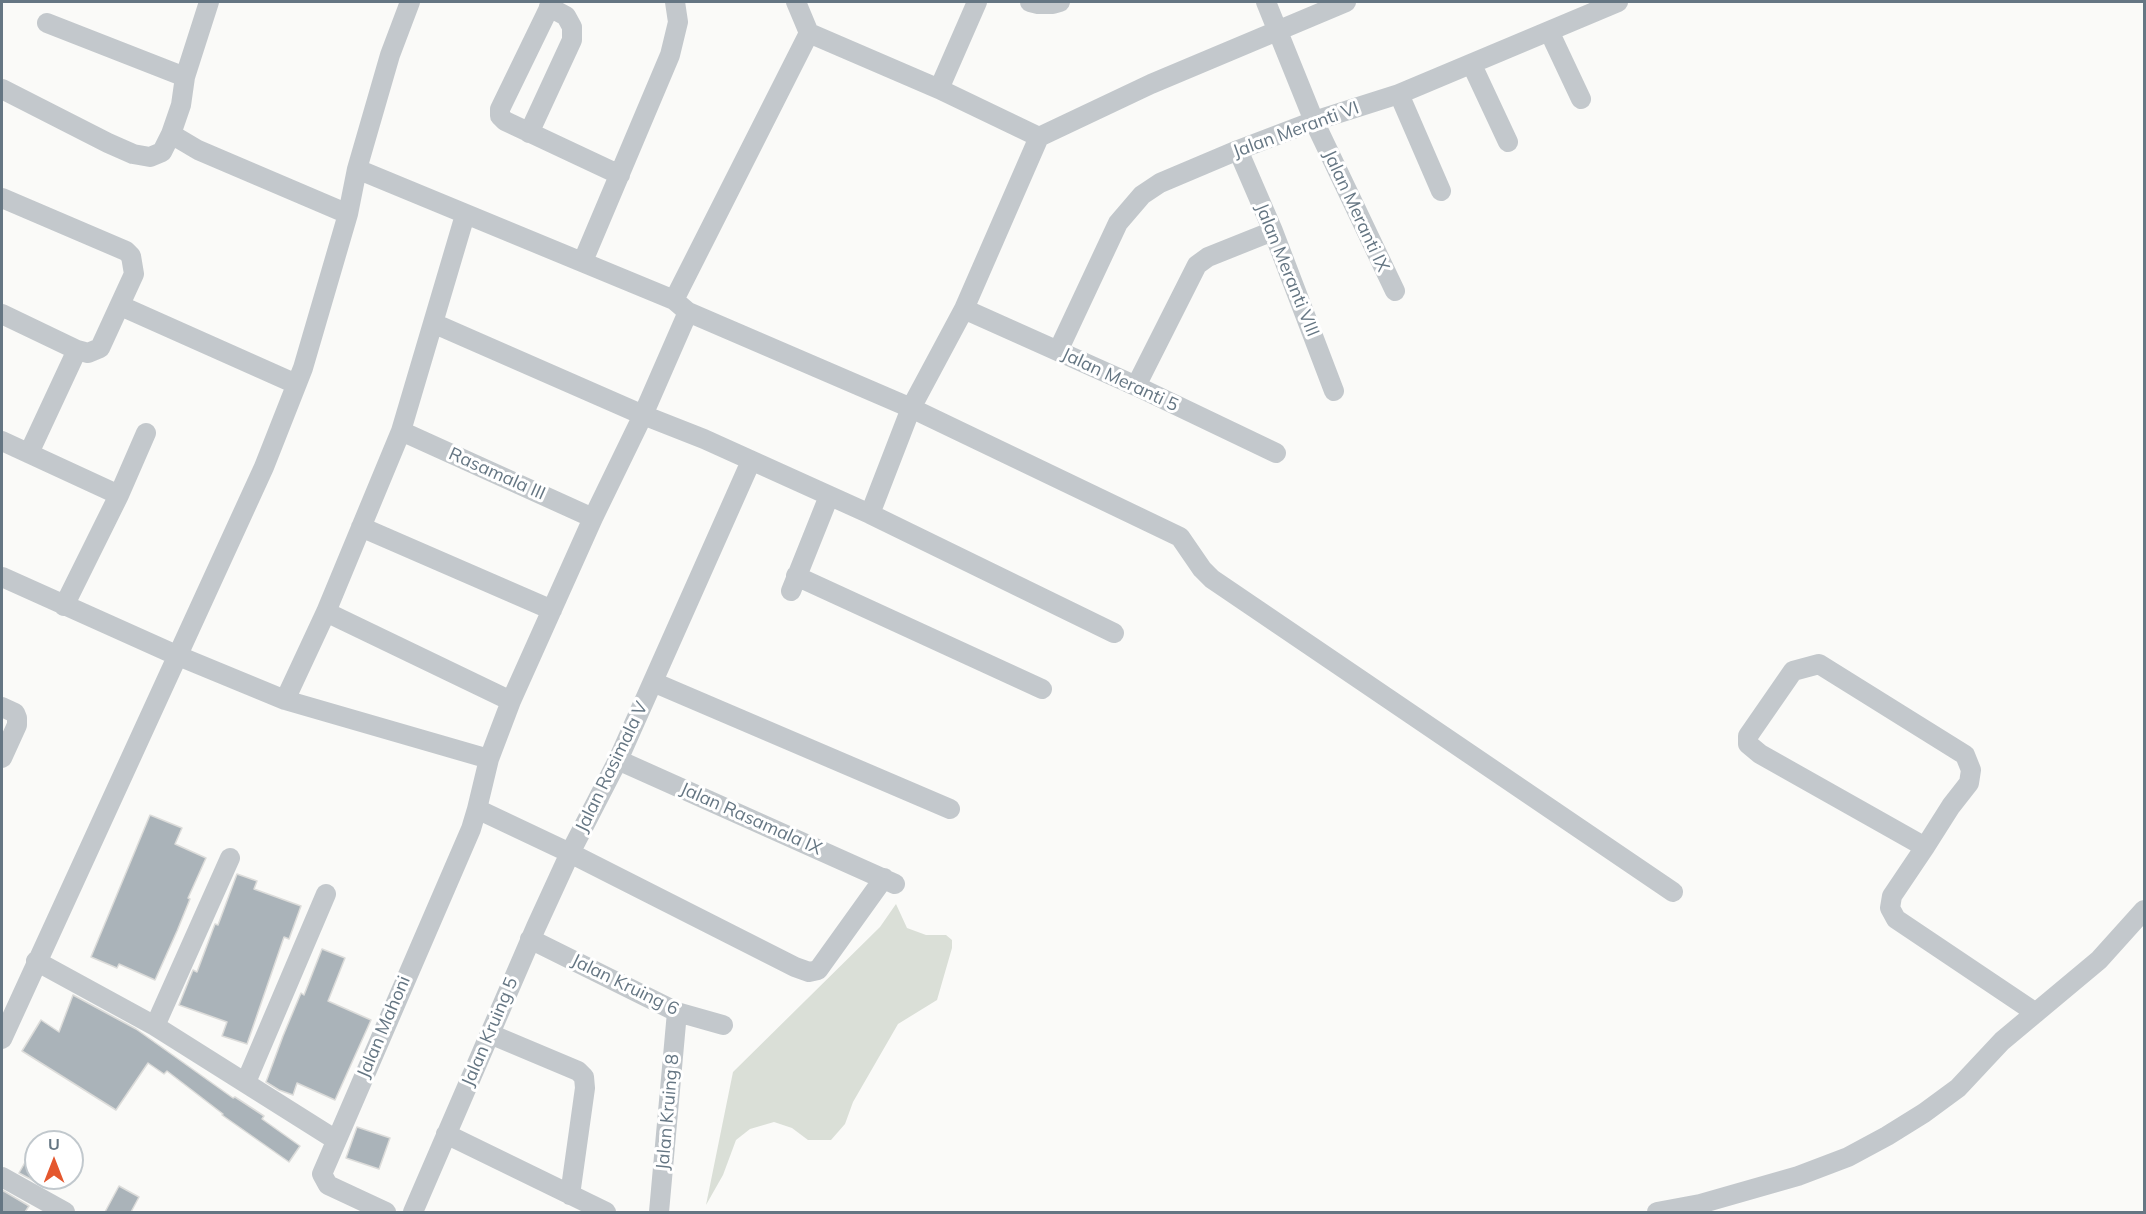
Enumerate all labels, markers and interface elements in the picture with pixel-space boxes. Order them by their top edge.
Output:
street label: Jalan Meranti VI [1230,97,1362,163]
street label: Jalan Meranti IX [1318,147,1394,275]
street label: Jalan Meranti VIII [1250,200,1324,340]
street label: Jalan Meranti 5 [1058,344,1182,416]
street label: Rasamala III [445,443,549,505]
street label: Jalan Rasimala V [571,698,653,836]
street label: Jalan Rasamala IX [677,778,825,860]
street label: Jalan Kruing 6 [568,950,682,1020]
street label: Jalan Mahoni [353,973,415,1081]
street label: Jalan Kruing 5 [457,974,523,1090]
street label: Jalan Kruing 8 [652,1053,684,1171]
north arrow [24,1130,84,1190]
text: U [48,1134,60,1154]

